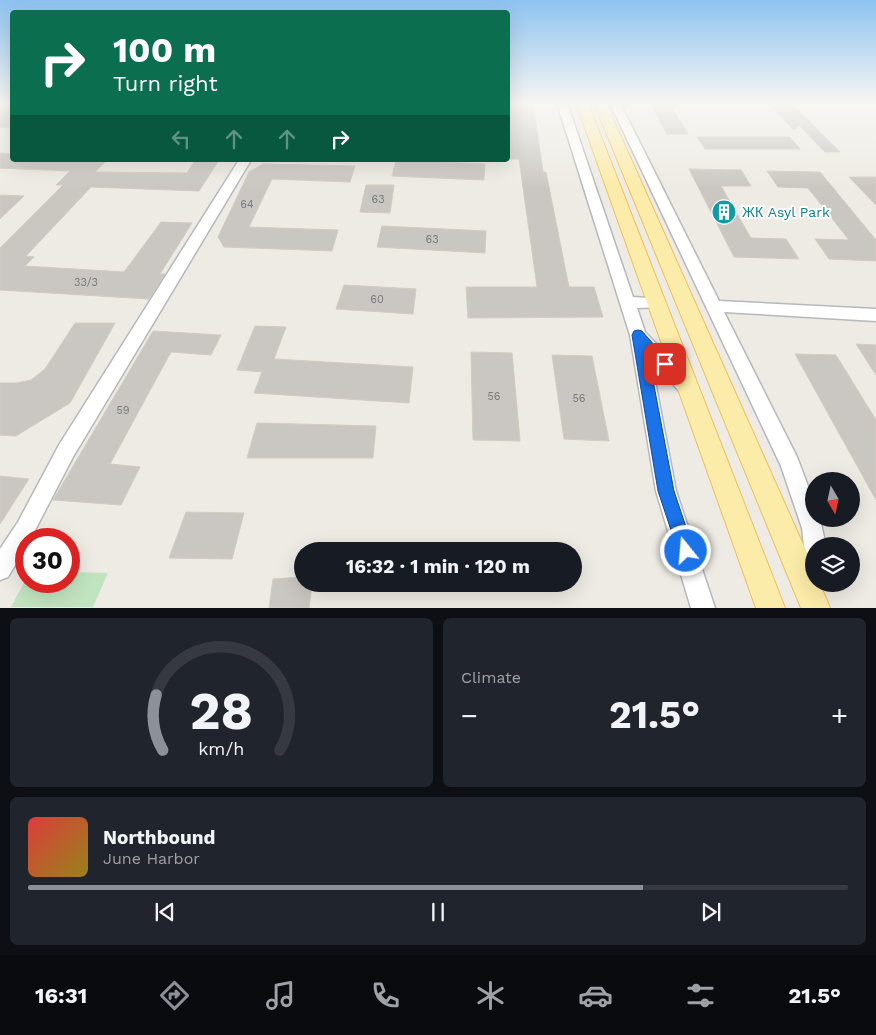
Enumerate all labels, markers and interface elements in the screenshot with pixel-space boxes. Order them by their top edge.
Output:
text: 100 m [113,29,216,71]
icon: right [30,30,95,95]
text: Turn right [113,71,218,96]
icon: left [167,125,195,153]
icon: ahead [220,125,248,153]
icon: ahead [273,125,301,153]
icon: right [326,125,354,153]
house number: 63 [371,193,385,206]
house number: 64 [240,198,254,211]
building icon: ЖК Asyl Park [711,199,737,225]
place label: ЖК Asyl Park [742,204,830,220]
house number: 63 [425,233,439,246]
house number: 33/3 [74,276,98,289]
house number: 60 [370,293,384,306]
pin [644,343,686,385]
icon: arrive [651,350,679,378]
house number: 56 [487,390,501,403]
house number: 56 [572,392,586,405]
house number: 59 [116,404,130,417]
north arrow [805,472,860,528]
map controls [805,472,860,592]
position arrow [659,524,711,576]
speed limit sign: 30 [15,528,80,593]
button: layers [805,537,860,592]
text: 16:32 · 1 min · 120 m [346,555,530,578]
text: Climate [461,668,521,687]
text: 28 [190,681,253,742]
text: 21.5° [609,693,700,737]
text: − [461,699,478,732]
text: + [831,699,848,732]
text: km/h [198,738,245,759]
text: Northbound [103,826,215,849]
text: June Harbor [103,849,200,868]
icon: previous [151,898,179,926]
icon: pause [424,898,452,926]
icon: next [697,898,725,926]
icon: directions [157,978,192,1013]
icon: music [263,978,298,1013]
icon: phone [368,978,403,1013]
icon: climate [473,978,508,1013]
icon: car [578,978,613,1013]
icon: filters [683,978,718,1013]
text: 16:31 [35,983,87,1008]
text: 21.5° [788,983,841,1008]

